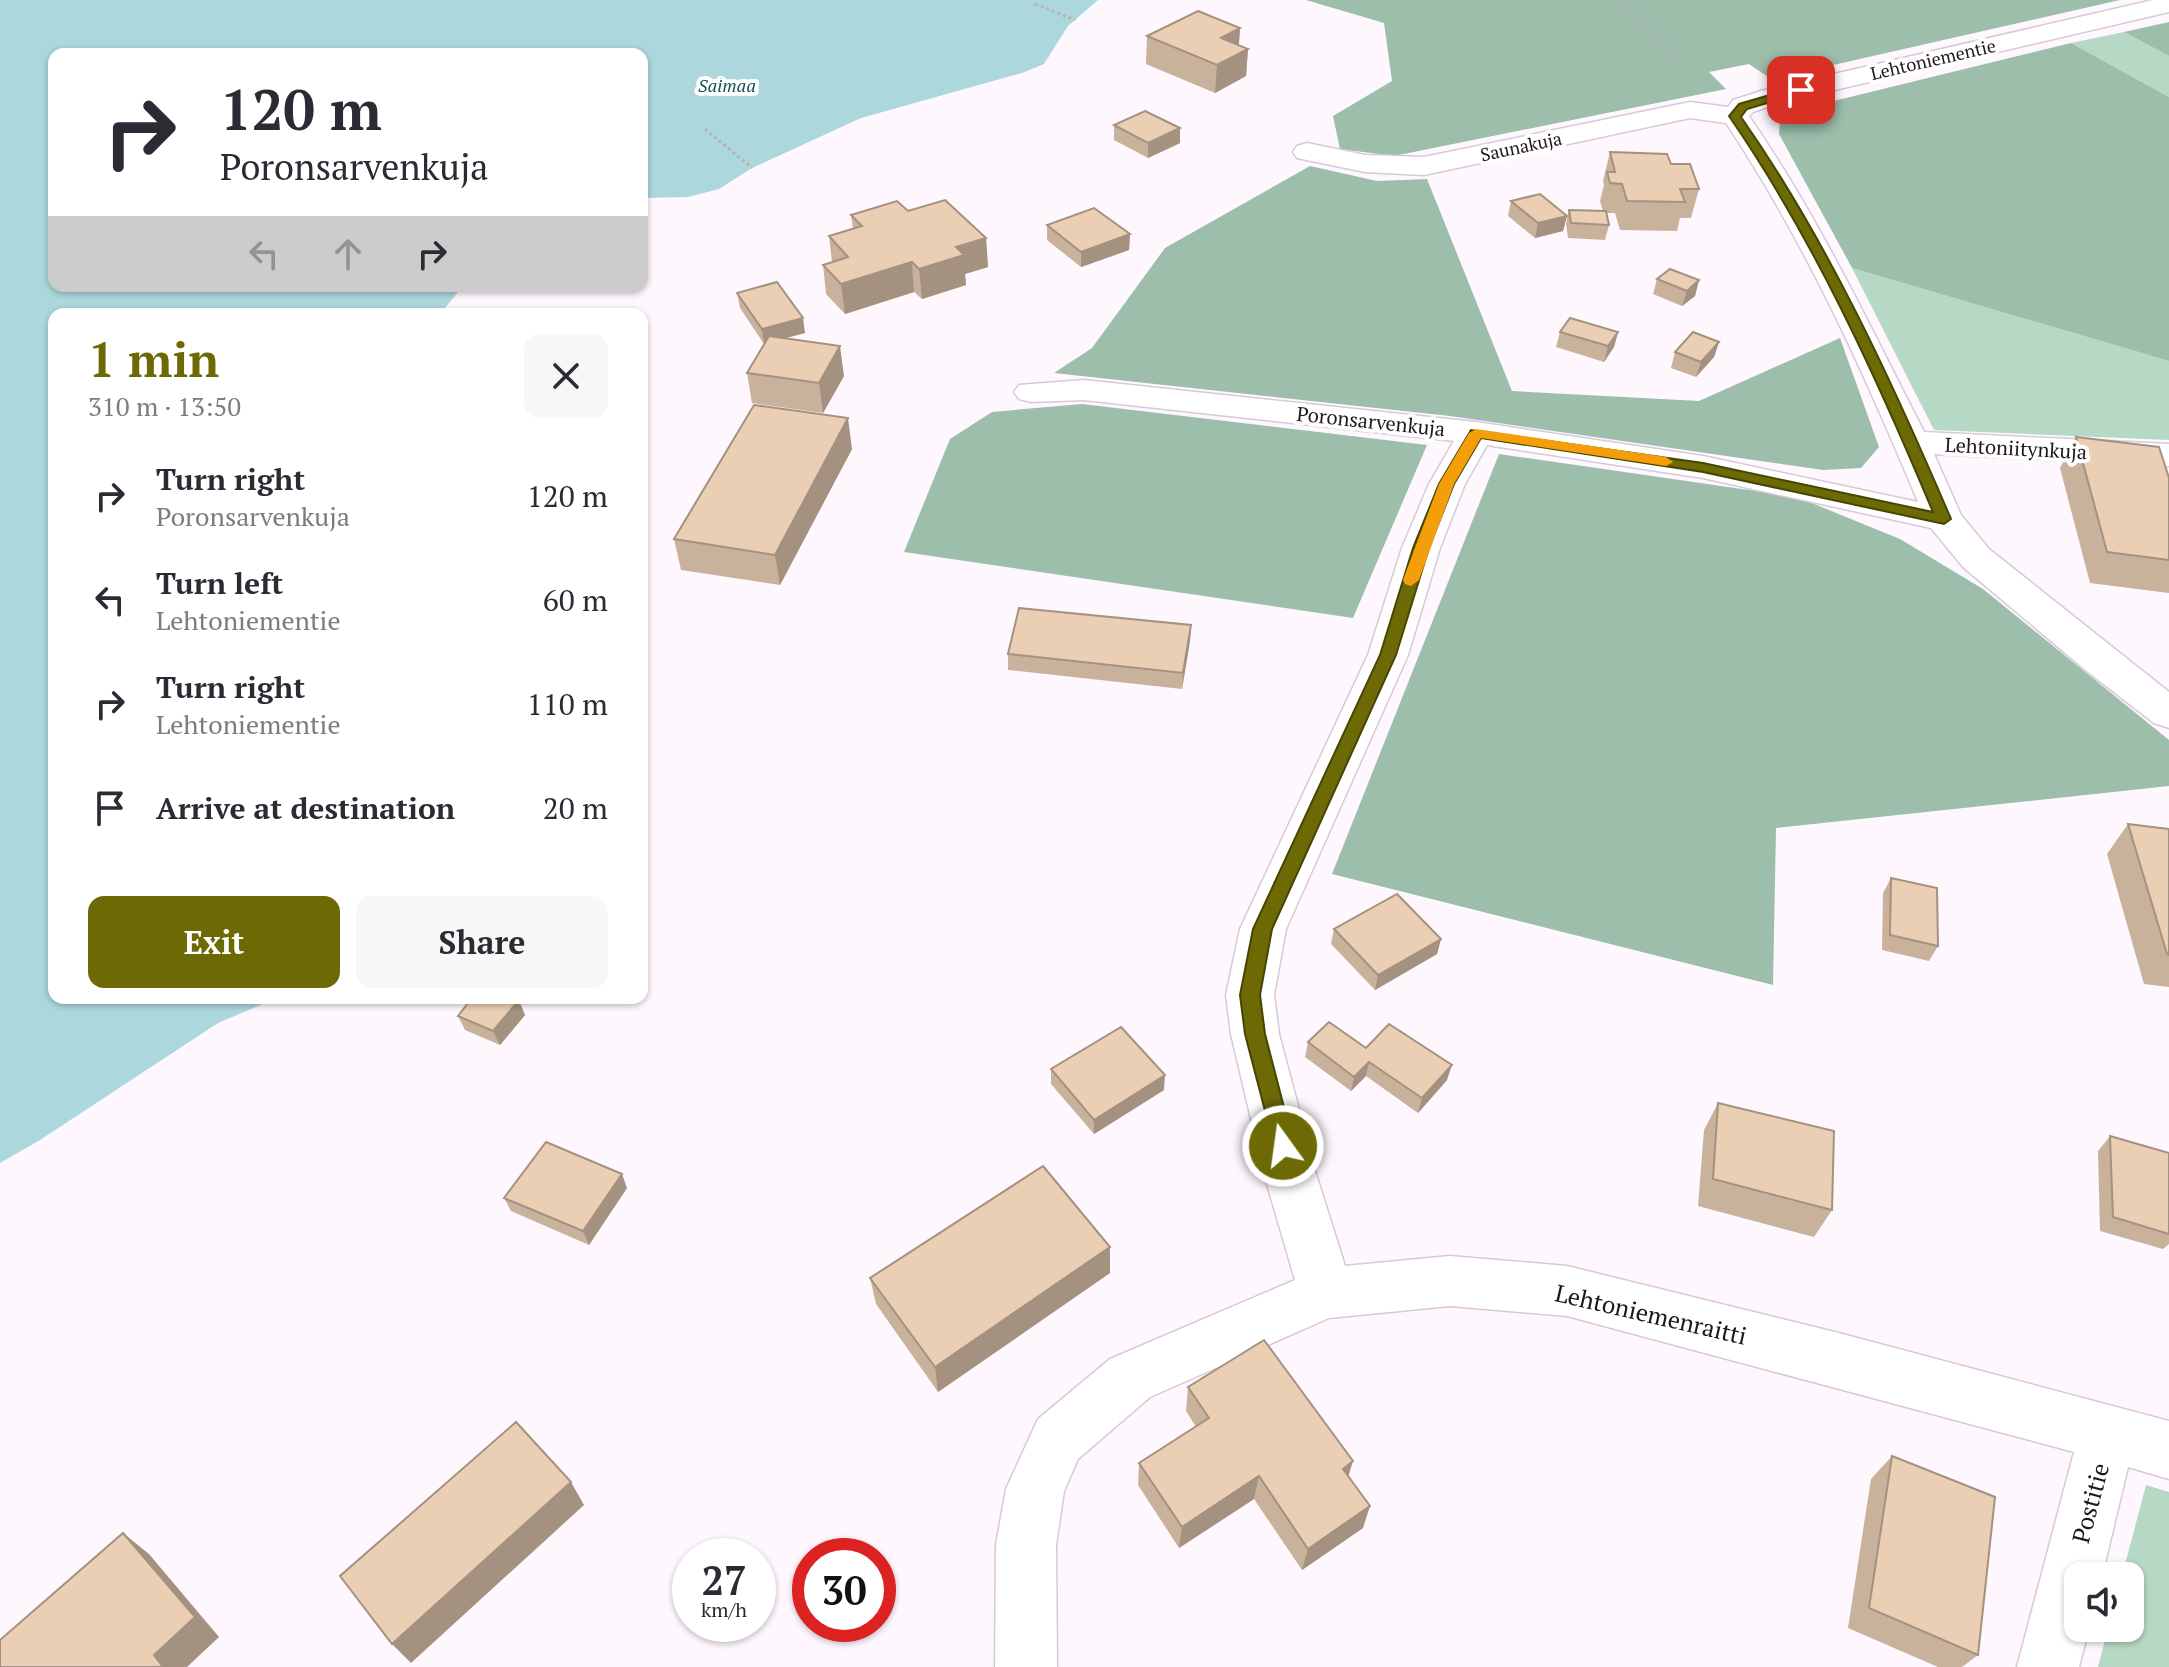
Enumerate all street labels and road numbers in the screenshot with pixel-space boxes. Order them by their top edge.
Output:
street label: Lehtoniementie [1868,33,1998,85]
street label: Saunakuja [1478,126,1564,166]
street label: Poronsarvenkuja [1295,400,1447,442]
street label: Lehtoniitynkuja [1944,431,2088,465]
street label: Lehtoniemenraitti [1552,1276,1750,1352]
street label: Postitie [2064,1459,2116,1547]

